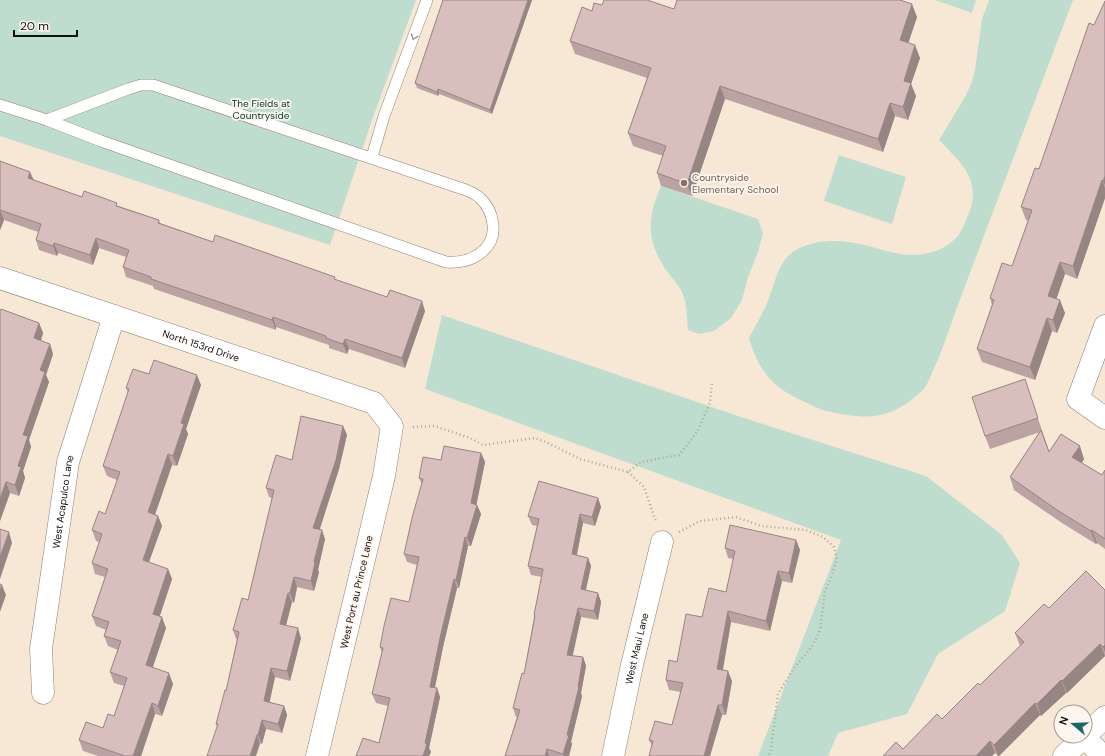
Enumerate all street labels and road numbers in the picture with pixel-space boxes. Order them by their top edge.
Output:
street label: North 153rd Drive [161,327,241,365]
street label: West Acapulco Lane [50,453,77,549]
street label: West Port au Prince Lane [337,534,376,650]
street label: West Maui Lane [622,611,652,686]

